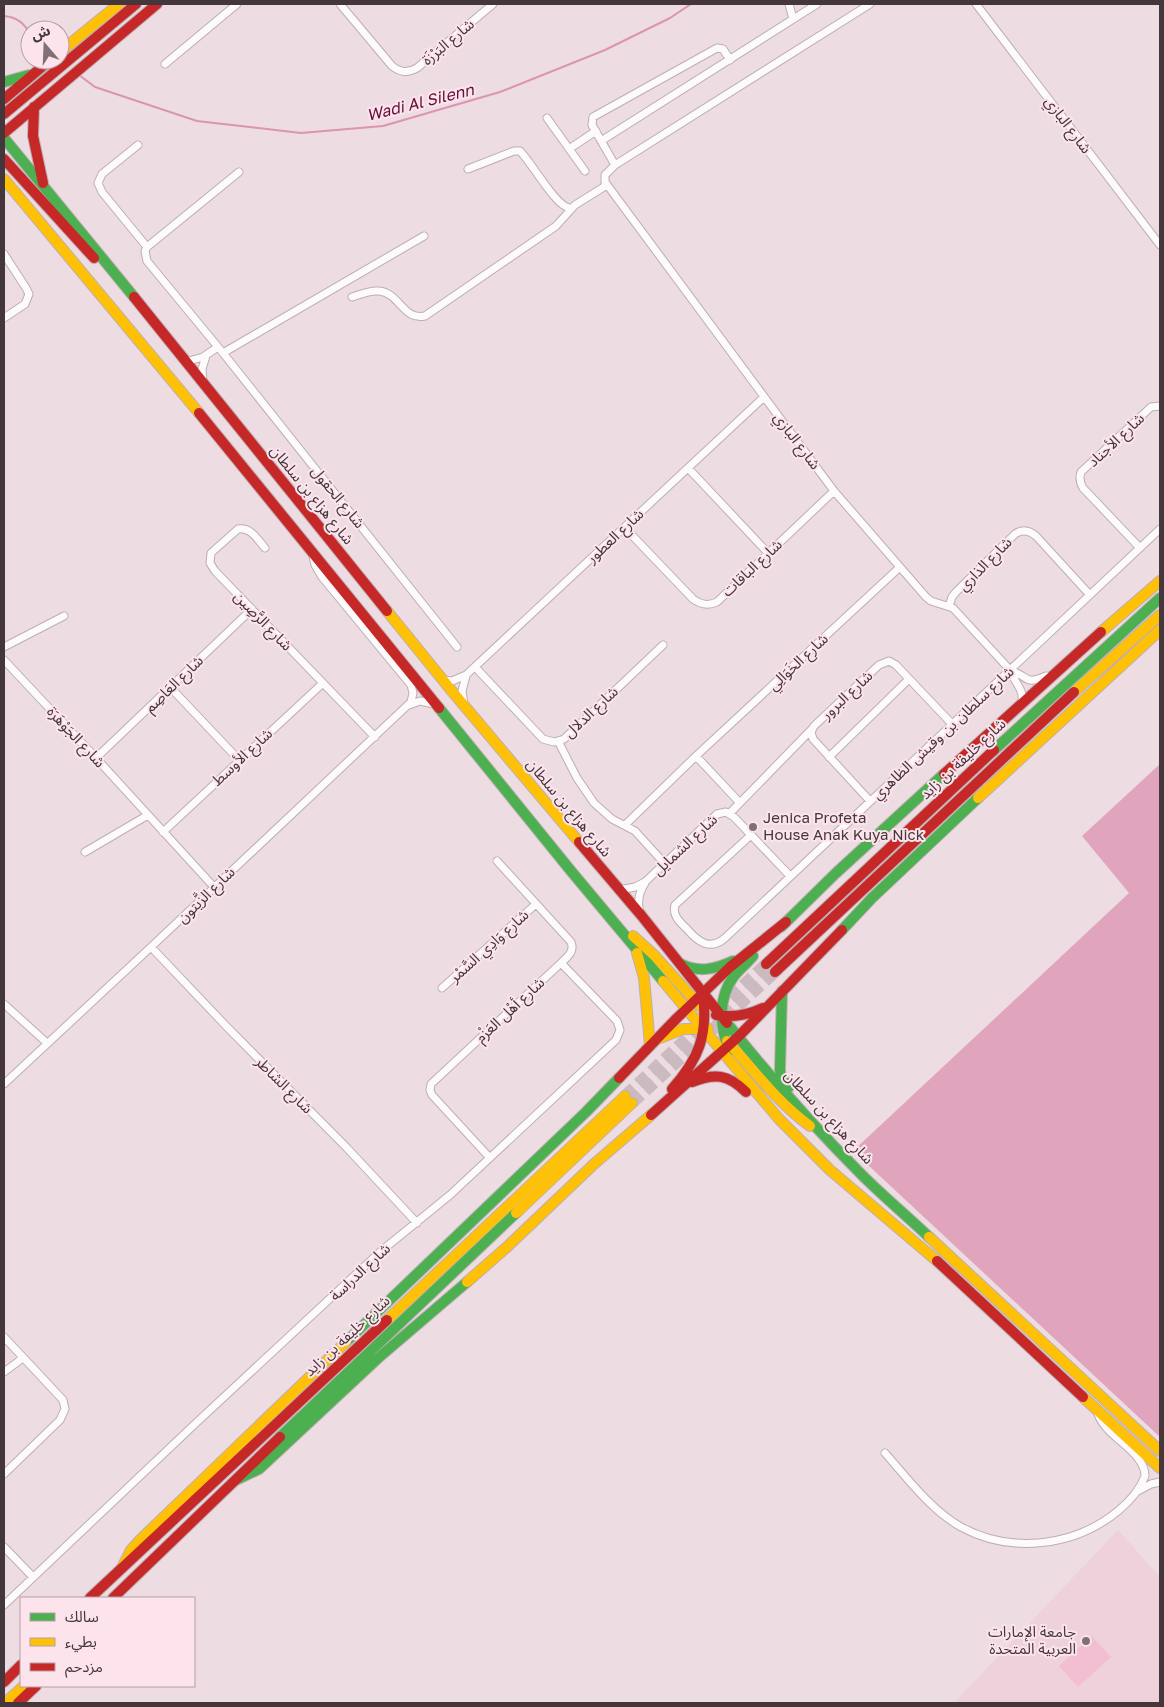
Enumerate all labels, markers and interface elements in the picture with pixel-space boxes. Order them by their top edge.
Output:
street label: شارع البَرْزَة [418,14,480,71]
north arrow [20,20,70,70]
text: ش [29,21,52,43]
water label: Wadi Al Silenn [364,79,477,125]
street label: شارع البازي [1038,92,1096,159]
street label: شارع البازي [767,408,825,475]
street label: شارع الأجناد [1083,408,1150,473]
street label: شارع هزاع بن سلطان [264,441,358,550]
street label: شارع الحقول [305,462,369,534]
street label: شارع العطور [581,504,650,570]
street label: شارع الذاري [954,532,1018,597]
street label: شارع الباقات [717,535,788,603]
street label: شارع الرَّصِين [228,587,297,657]
street label: شارع الخَوَالِي [764,629,834,697]
street label: شارع العَاصِم [140,651,209,719]
street label: شارع سلطان بن وقيش الظاهري [868,662,1020,806]
street label: شارع البرور [816,666,879,726]
street label: شارع الدلال [559,681,624,744]
street label: شارع الجَوْهَرَة [41,702,110,774]
street label: شارع خليفة بن زايد [916,714,1012,805]
street label: شارع الأوسط [207,724,278,792]
street label: شارع هزاع بن سلطان [520,755,616,863]
place label: Jenica Profeta House Anak Kuya Nick [763,808,925,843]
street label: شارع الشمايل [648,810,723,882]
marker: Jenica Profeta House Anak Kuya Nick [747,821,759,833]
street label: شارع الزَّيتون [172,862,241,929]
street label: شارع وَادِي السَّمْر [444,905,535,989]
street label: شارع أهْل العَزْم [471,973,550,1049]
street label: شارع الشاطر [249,1051,317,1120]
street label: شارع هزاع بن سلطان [778,1065,878,1170]
street label: شارع الدراسة [325,1239,396,1307]
street label: شارع خليفة بن زايد [300,1291,396,1382]
legend [20,1597,195,1687]
text: سالك [65,1607,99,1625]
place label: جامعة الإمارات العربية المتحدة [988,1622,1076,1658]
text: بطيء [65,1632,97,1653]
marker: جامعة الإمارات العربية المتحدة [1080,1635,1092,1647]
text: مزدحم [65,1657,103,1678]

